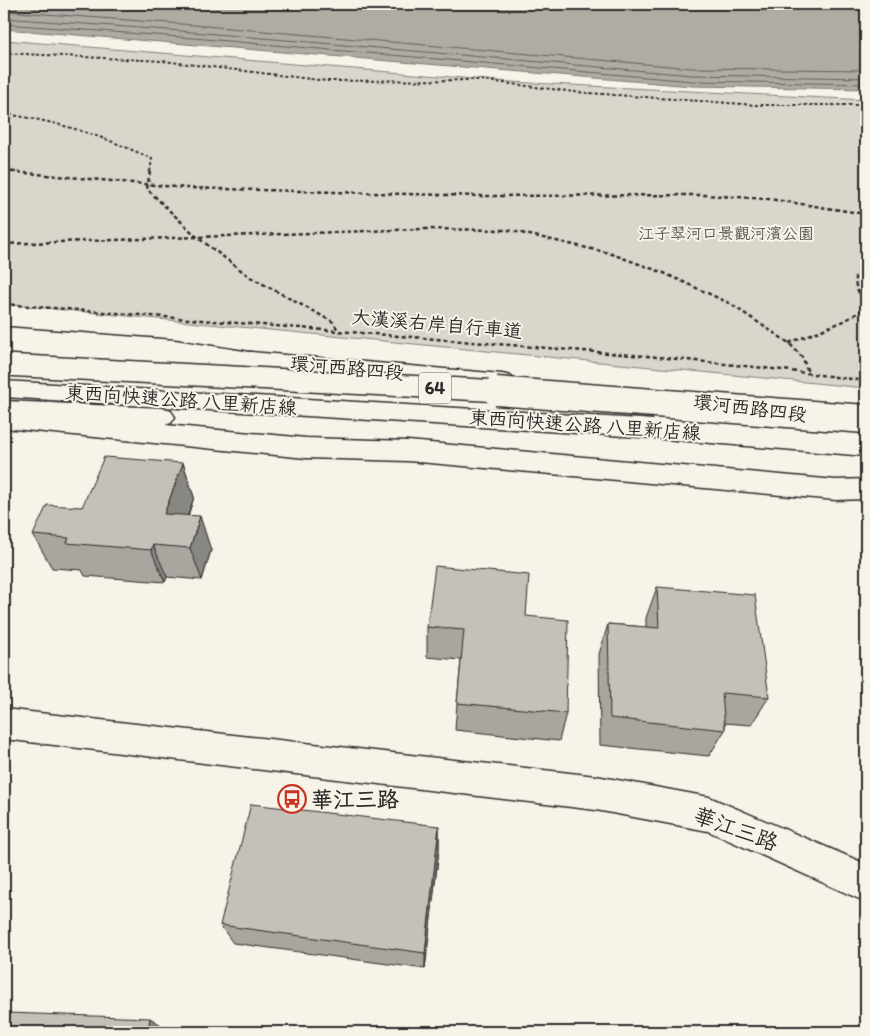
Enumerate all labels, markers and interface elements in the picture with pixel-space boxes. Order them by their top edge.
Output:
park label: 江子翠河口景觀河濱公園 [638,224,814,243]
street label: 大漢溪右岸自行車道 [351,305,523,343]
street label: 環河西路四段 [289,352,405,384]
road number: 64 [419,372,451,403]
street label: 東西向快速公路 八里新店線 [64,380,298,420]
street label: 環河西路四段 [692,390,808,426]
street label: 東西向快速公路 八里新店線 [468,405,702,445]
bus stop icon: 華江三路 [277,784,307,814]
place label: 華江三路 [311,786,399,813]
street label: 華江三路 [690,801,782,857]

